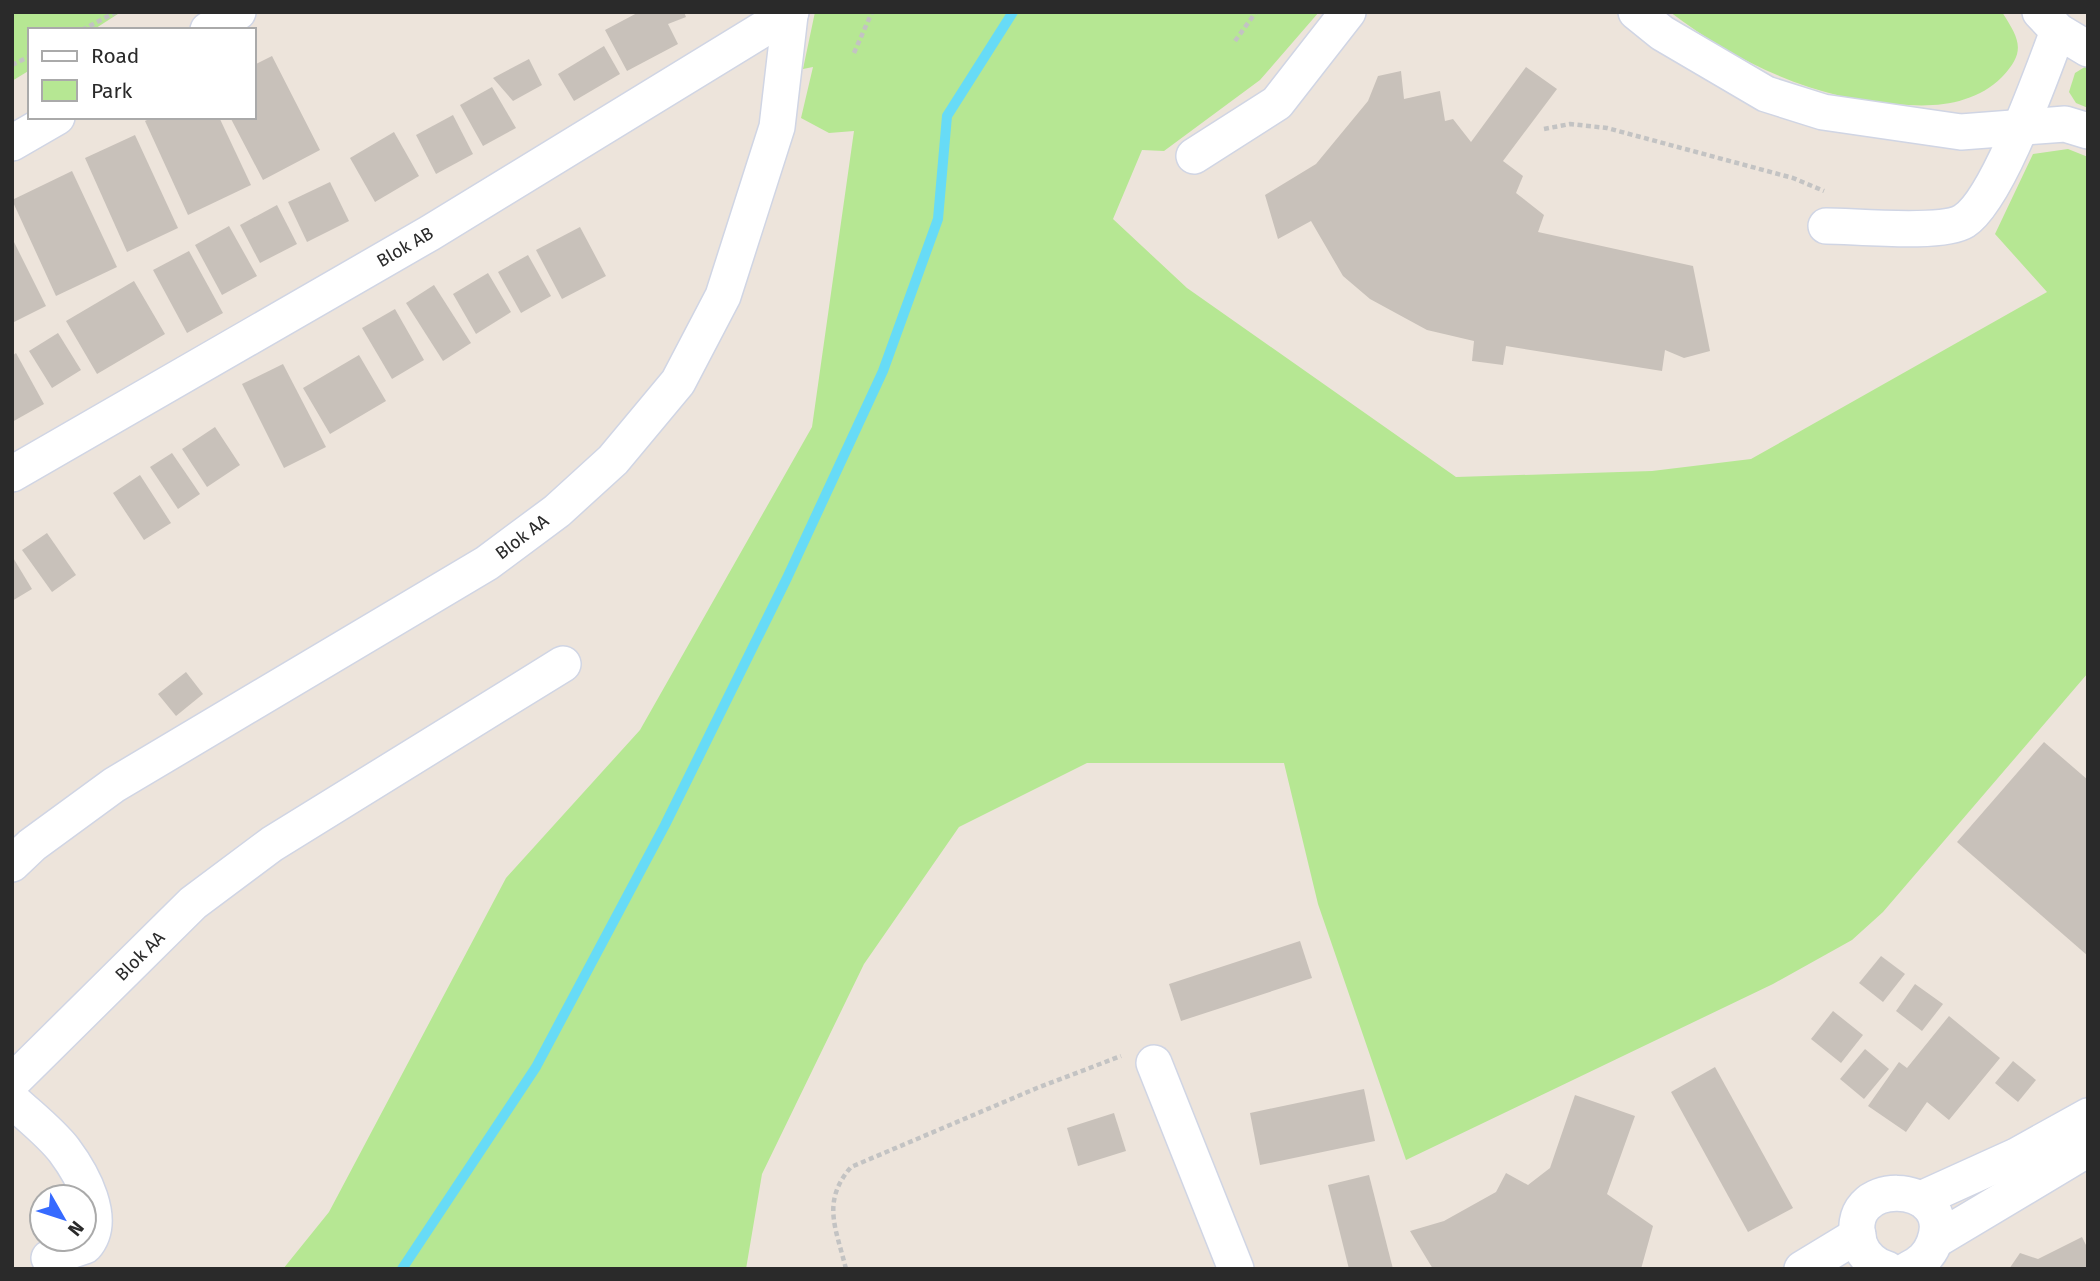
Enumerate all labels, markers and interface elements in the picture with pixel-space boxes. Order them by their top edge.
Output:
legend [28,28,256,119]
text: Road [91,43,139,69]
text: Park [91,78,133,104]
street label: Blok AB [373,222,437,272]
street label: Blok AA [491,509,554,564]
street label: Blok AA [111,926,170,985]
north arrow [28,1183,98,1253]
text: N [63,1216,89,1241]

